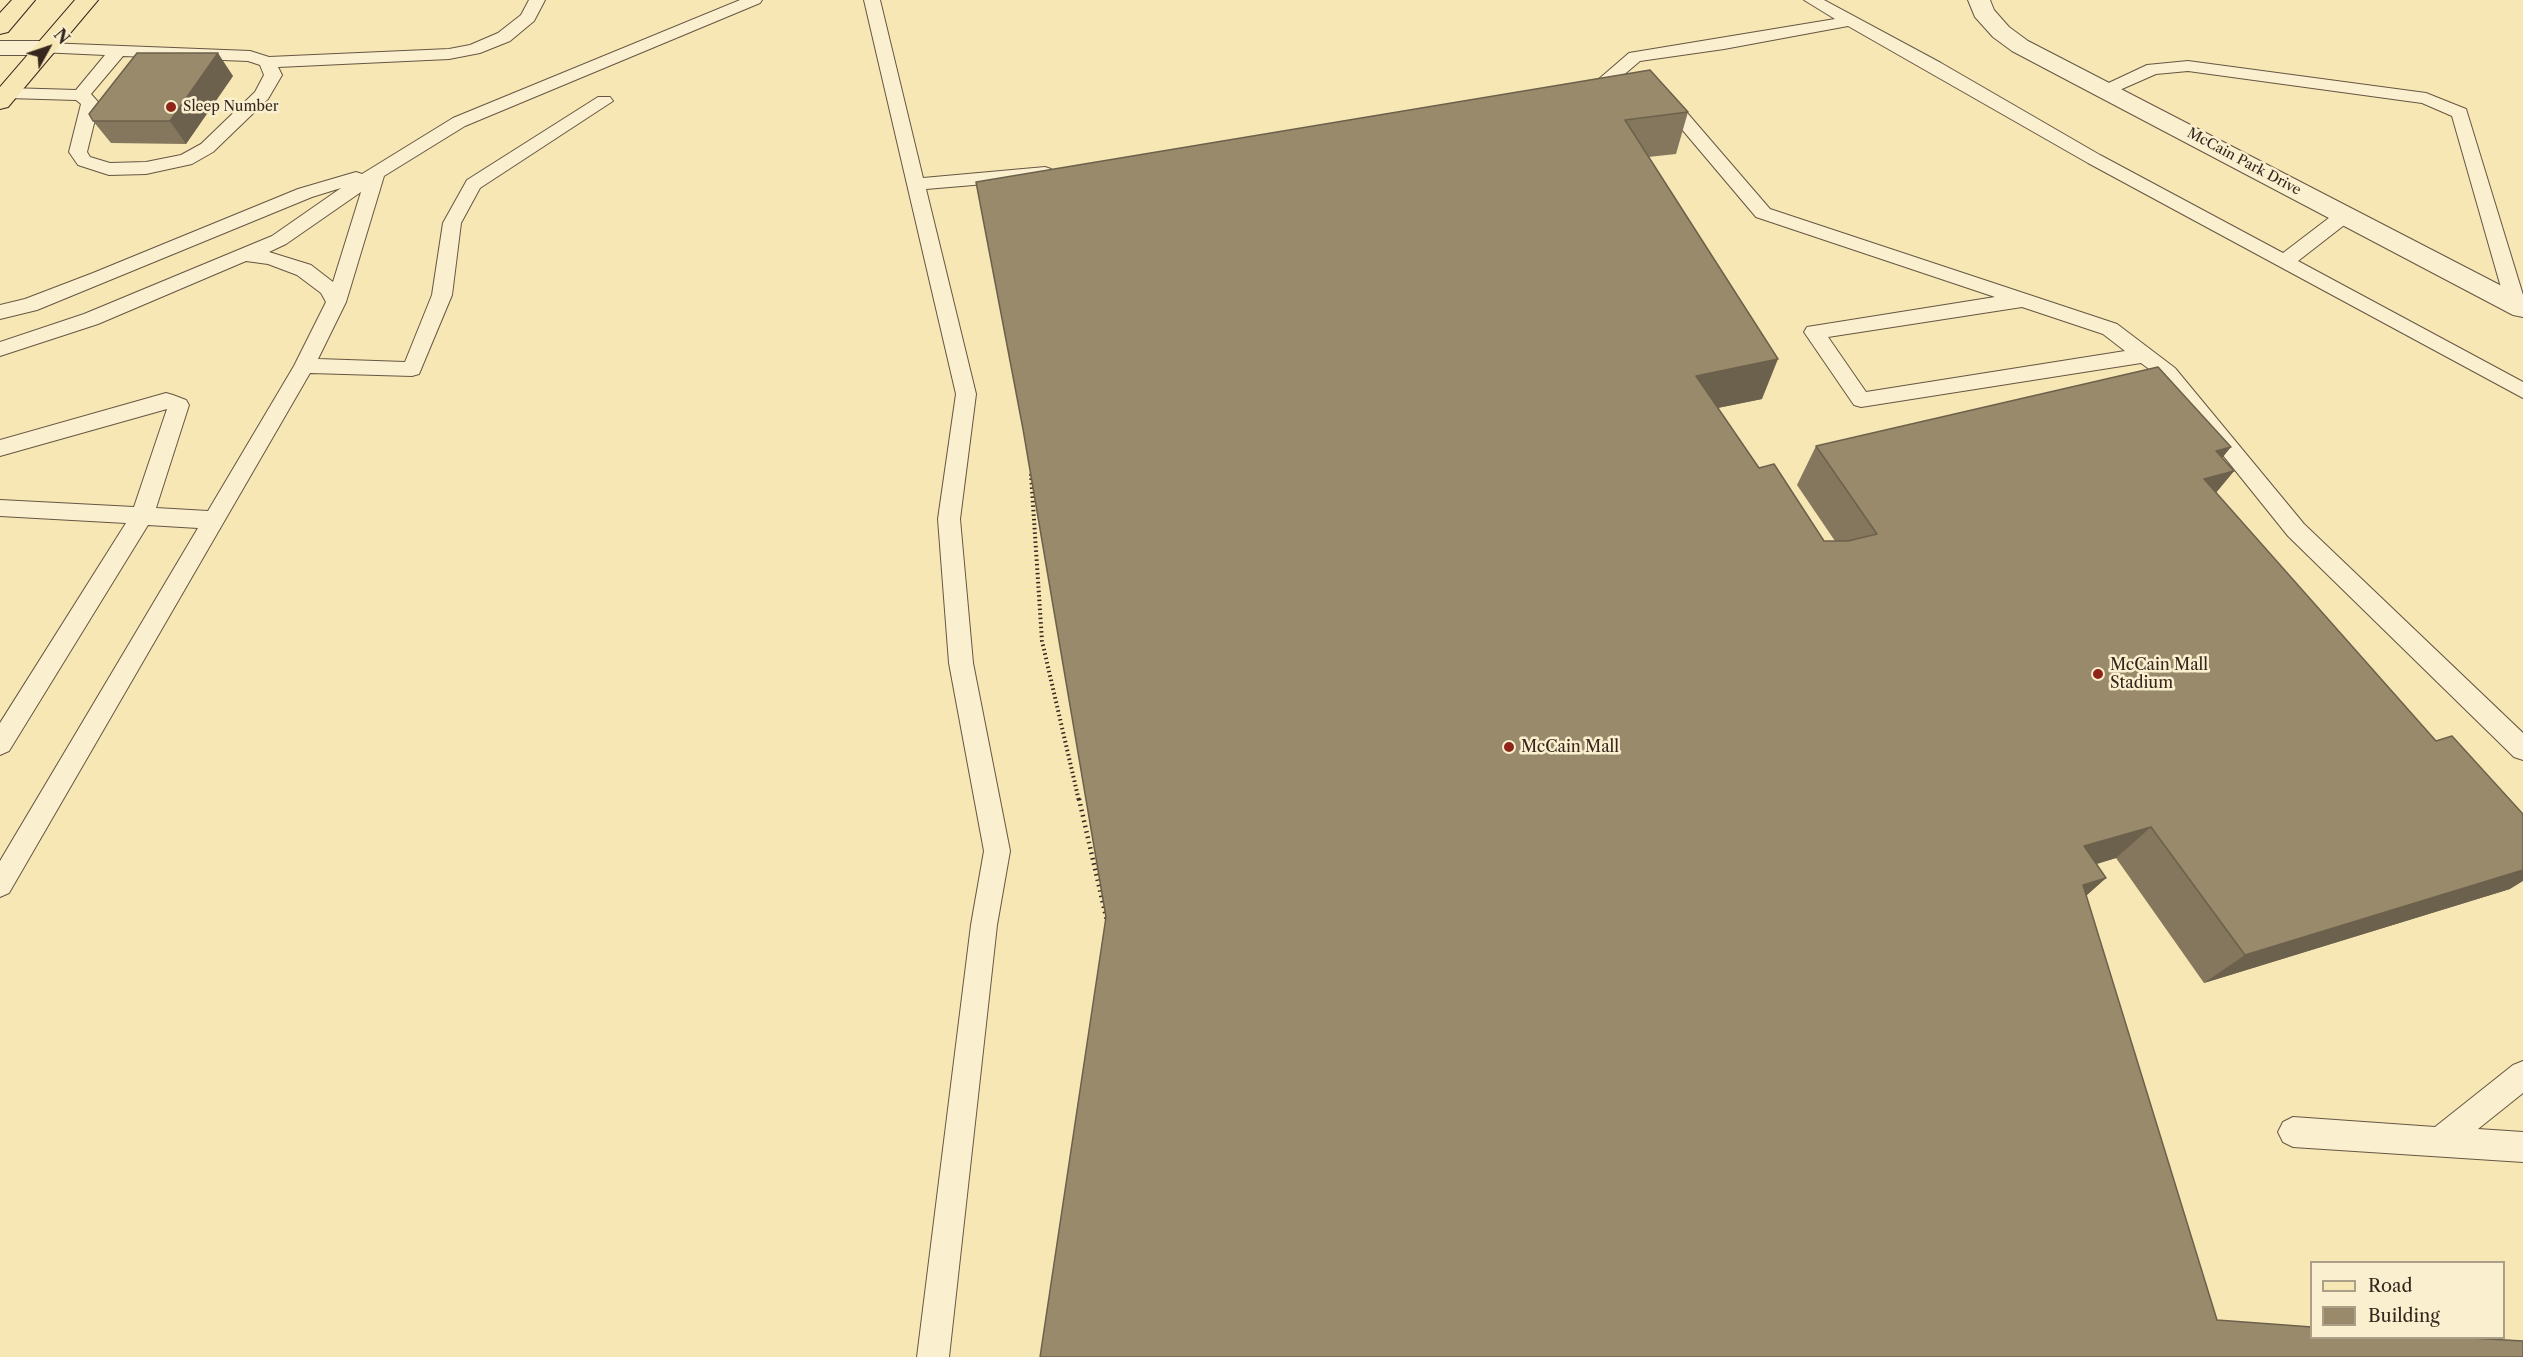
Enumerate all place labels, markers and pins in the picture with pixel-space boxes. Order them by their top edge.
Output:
place label: Sleep Number [183,99,279,115]
marker: Sleep Number [164,100,178,114]
place label: McCain Mall Stadium [2110,655,2208,693]
marker: McCain Mall Stadium [2091,667,2105,681]
place label: McCain Mall [1521,737,1619,757]
marker: McCain Mall [1502,740,1516,754]

